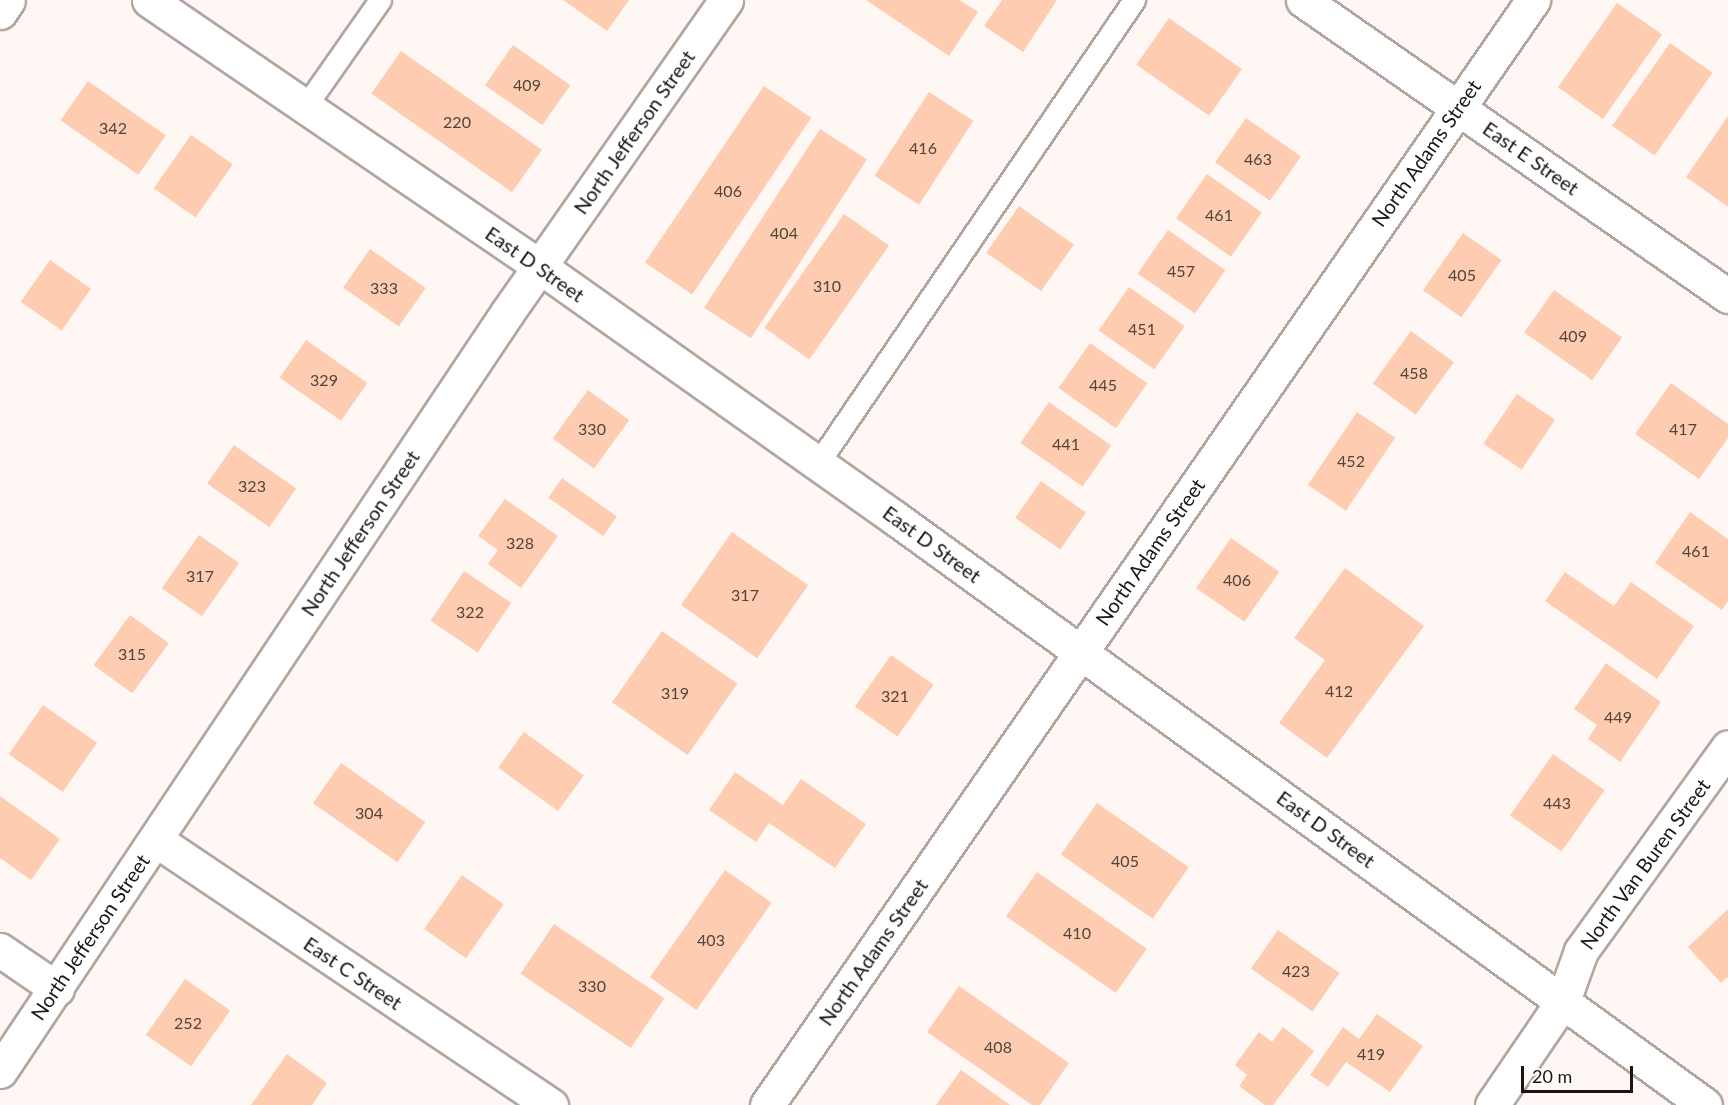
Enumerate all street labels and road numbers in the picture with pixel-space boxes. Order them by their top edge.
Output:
street label: North Jefferson Street [568,45,700,219]
street label: North Adams Street [1366,75,1486,231]
street label: East E Street [1478,116,1584,200]
street label: East D Street [481,221,589,307]
street label: North Jefferson Street [295,445,425,621]
street label: North Adams Street [1090,474,1210,630]
street label: East D Street [878,500,986,588]
street label: North Van Buren Street [1575,774,1715,954]
street label: East D Street [1272,785,1380,873]
street label: North Jefferson Street [25,849,155,1025]
street label: North Adams Street [813,874,933,1030]
street label: East C Street [299,931,407,1015]

